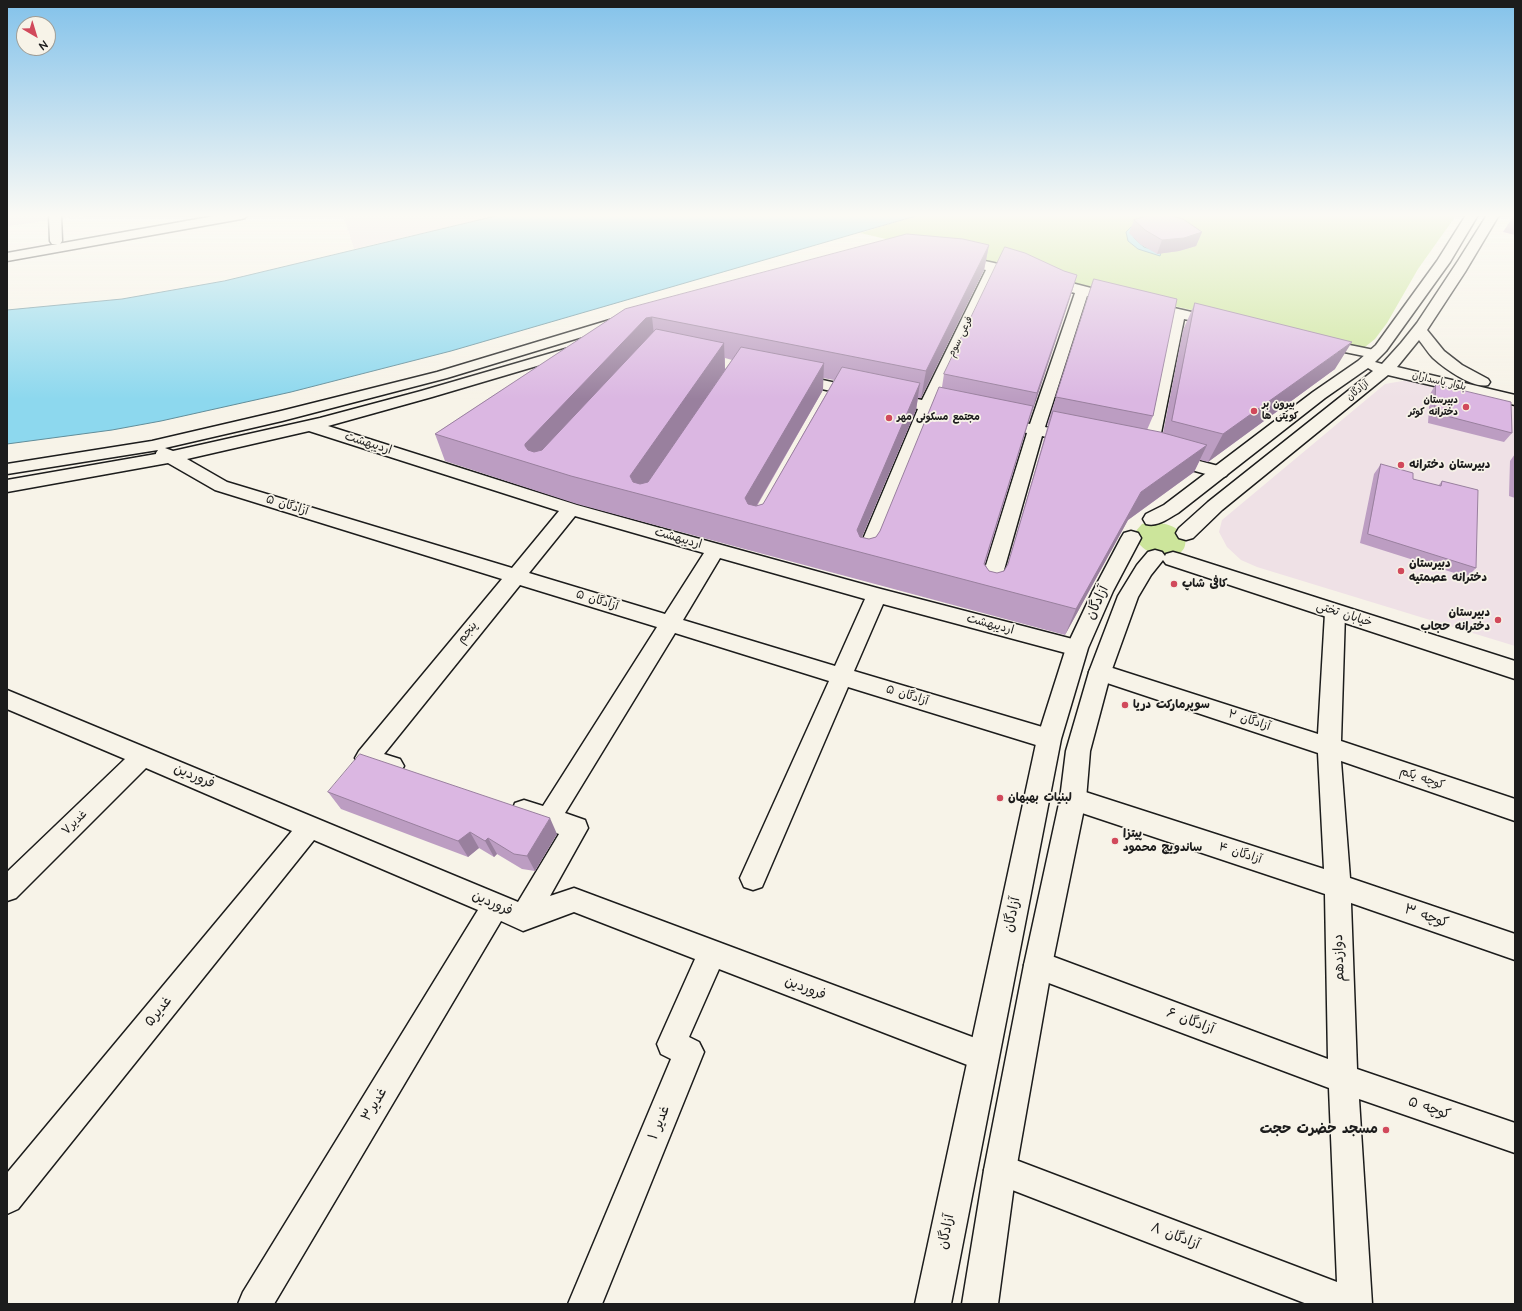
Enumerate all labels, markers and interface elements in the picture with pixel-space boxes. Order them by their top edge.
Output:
north arrow [16,16,56,56]
text: N [36,37,50,53]
street label: فرعی سوم [946,315,976,359]
street label: بلوار پاسداران [1411,370,1467,394]
street label: آزادگان [1344,378,1372,404]
place label: دبیرستان دخترانه کوثر [1409,395,1458,418]
place label: بیرون بر کویتی ها [1262,399,1298,422]
marker: دبیرستان دخترانه کوثر [1461,402,1471,412]
marker: بیرون بر کویتی ها [1249,406,1259,416]
place label: مجتمع مسکونی مهر [897,412,980,424]
marker: مجتمع مسکونی مهر [884,413,894,423]
street label: اردیبهشت [343,430,393,458]
place label: دبیرستان دخترانه [1409,458,1490,472]
marker: دبیرستان دخترانه [1396,460,1406,470]
street label: آزادگان ۵ [264,493,310,519]
street label: اردیبهشت [653,525,703,553]
place label: دبیرستان دخترانه عصمتیه [1409,557,1487,585]
marker: دبیرستان دخترانه عصمتیه [1396,566,1406,576]
place label: کافی شاپ [1182,577,1228,591]
marker: کافی شاپ [1169,579,1179,589]
street label: آزادگان [1083,583,1113,623]
street label: آزادگان ۵ [574,588,620,614]
street label: خیابان تختی [1314,599,1374,631]
place label: دبیرستان دخترانه حجاب [1421,606,1490,634]
street label: اردیبهشت [965,612,1015,638]
marker: دبیرستان دخترانه حجاب [1493,615,1503,625]
street label: پنجم [455,619,481,647]
street label: آزادگان ۵ [884,683,930,709]
place label: سوپرمارکت دریا [1133,698,1210,712]
marker: سوپرمارکت دریا [1120,700,1130,710]
street label: آزادگان ۲ [1226,707,1272,735]
street label: فروردین [171,761,217,793]
street label: کوچه یکم [1398,765,1446,793]
place label: لبنیات بهبهان [1008,791,1072,805]
marker: لبنیات بهبهان [995,793,1005,803]
street label: غدیر۷ [59,807,91,839]
place label: پیتزا ساندویچ محمود [1123,827,1202,855]
marker: پیتزا ساندویچ محمود [1110,836,1120,846]
street label: آزادگان ۴ [1217,840,1263,868]
street label: فروردین [469,888,515,920]
street label: آزادگان [1001,896,1025,934]
street label: کوچه ۳ [1402,902,1450,932]
street label: دوازدهم [1331,934,1349,982]
street label: فروردین [782,973,828,1005]
street label: غدیر۵ [142,993,176,1031]
street label: آزادگان ۶ [1164,1005,1216,1039]
street label: غدیر۳ [359,1085,391,1125]
street label: کوچه ۵ [1406,1094,1452,1124]
street label: غدیر ۱ [646,1104,674,1142]
place label: مسجد حضرت حجت [1260,1122,1378,1138]
marker: مسجد حضرت حجت [1381,1125,1391,1135]
street label: آزادگان [935,1213,959,1251]
street label: آزادگان ۸ [1148,1220,1202,1254]

